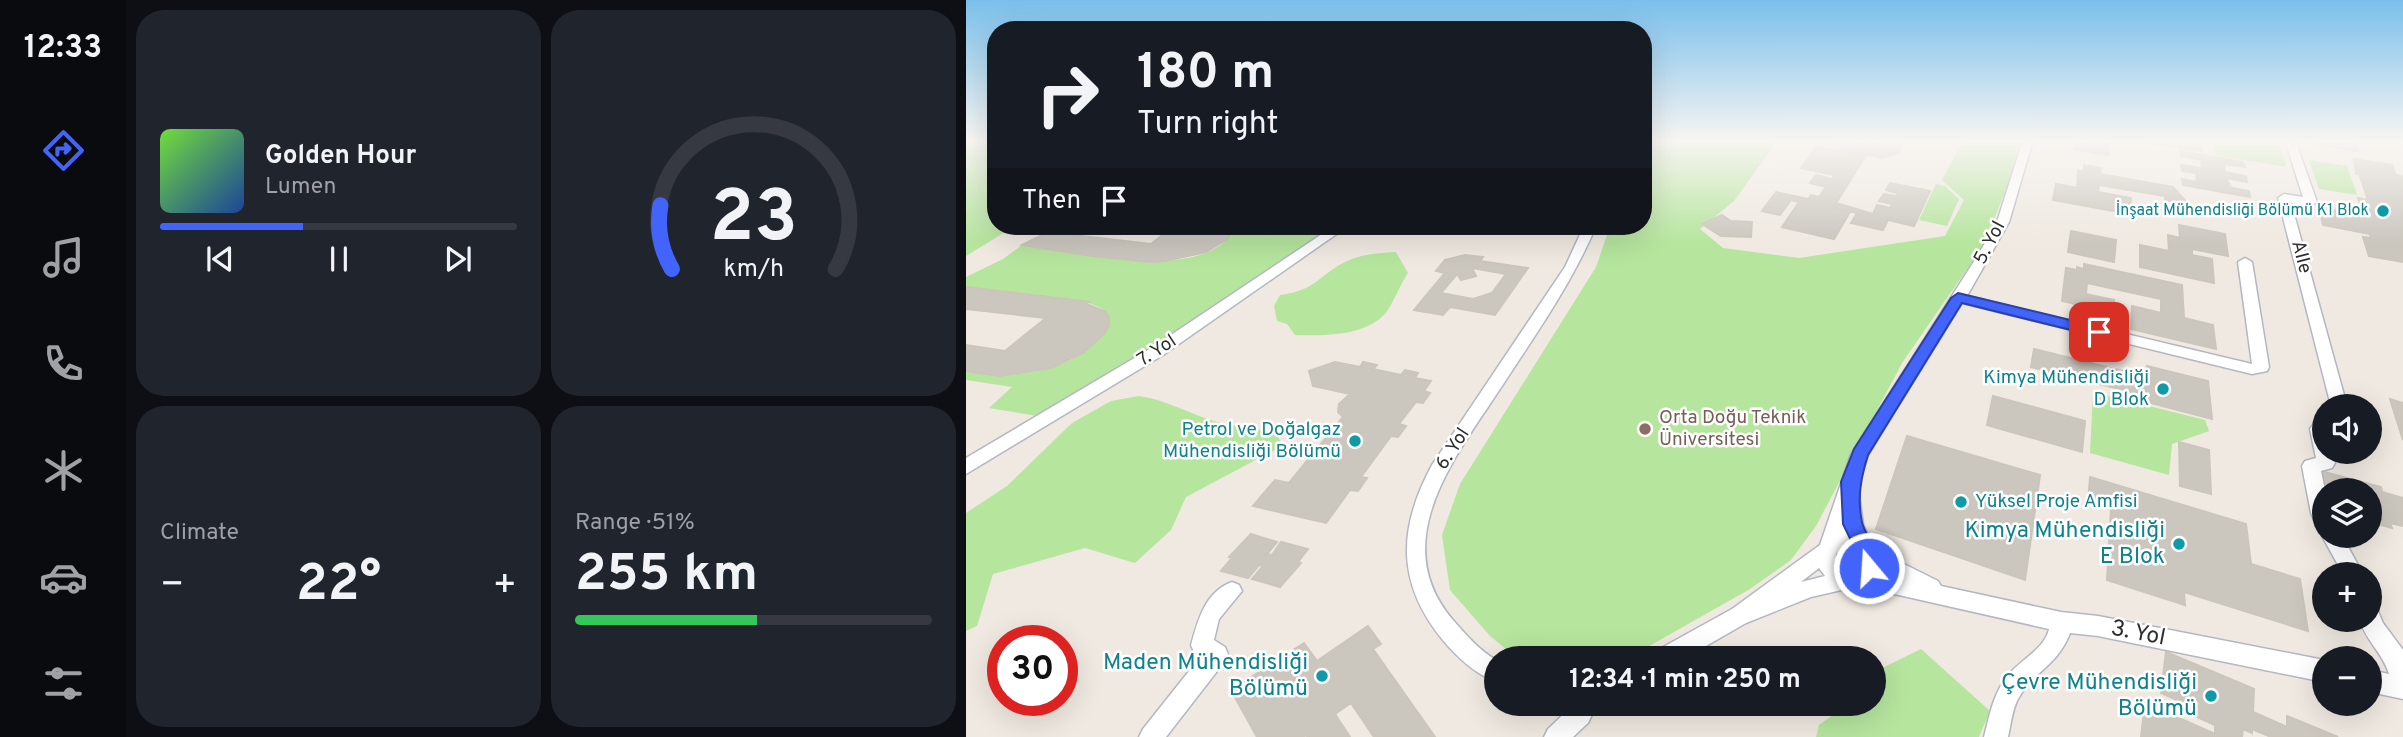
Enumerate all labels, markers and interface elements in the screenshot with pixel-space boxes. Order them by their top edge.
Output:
text: 12:33 [24,29,102,69]
text: 180 m [1137,44,1274,106]
icon: right [1022,49,1113,140]
text: Turn right [1137,105,1279,145]
icon: directions [39,126,88,175]
text: Golden Hour [265,140,416,173]
text: Lumen [265,173,336,202]
text: 23 [709,176,798,268]
icon: arrive [1095,182,1133,220]
text: Then [1022,185,1081,218]
place label: İnşaat Mühendisliği Bölümü K1 Blok [2116,200,2369,221]
marker: İnşaat Mühendisliği Bölümü K1 Blok [2375,203,2391,219]
street label: 5. Yol [1969,217,2011,269]
icon: music [39,233,88,282]
street label: Alle [2285,238,2317,276]
icon: previous [201,240,239,278]
icon: pause [320,240,358,278]
icon: next [439,240,477,278]
text: km/h [723,254,784,286]
pin [2069,302,2129,362]
icon: arrive [2080,313,2118,351]
street label: 7. Yol [1133,330,1181,372]
icon: phone [39,339,88,388]
place label: Kimya Mühendisliği D Blok [1983,366,2149,412]
marker: Kimya Mühendisliği D Blok [2155,381,2171,397]
map controls [2312,394,2382,716]
button: sound [2312,394,2382,464]
place label: Orta Doğu Teknik Üniversitesi [1659,406,1806,452]
place label: Petrol ve Doğalgaz Mühendisliği Bölümü [1163,418,1341,464]
marker: Orta Doğu Teknik Üniversitesi [1637,421,1653,437]
street label: 6. Yol [1431,423,1475,475]
marker: Petrol ve Doğalgaz Mühendisliği Bölümü [1347,433,1363,449]
icon: climate [39,446,88,495]
button: layers [2312,478,2382,548]
place label: Yüksel Proje Amfisi [1975,490,2138,514]
marker: Yüksel Proje Amfisi [1953,494,1969,510]
text: Range · 51% [575,509,695,538]
place label: Kimya Mühendisliği E Blok [1964,517,2165,572]
text: Climate [160,519,239,548]
position arrow [1832,531,1906,605]
marker: Kimya Mühendisliği E Blok [2171,536,2187,552]
text: 255 km [575,543,758,609]
icon: car [39,553,88,602]
text: 22° [296,553,381,619]
text: − [160,562,185,611]
text: + [492,562,517,611]
button: + [2312,562,2382,632]
street label: 3. Yol [2108,615,2168,653]
speed limit sign: 30 [987,625,1078,716]
button: − [2312,646,2382,716]
place label: Maden Mühendisliği Bölümü [1103,649,1308,704]
icon: filters [39,659,88,708]
text: 12:34 · 1 min · 250 m [1569,664,1801,697]
marker: Maden Mühendisliği Bölümü [1314,668,1330,684]
place label: Çevre Mühendisliği Bölümü [2001,669,2197,724]
marker: Çevre Mühendisliği Bölümü [2203,688,2219,704]

